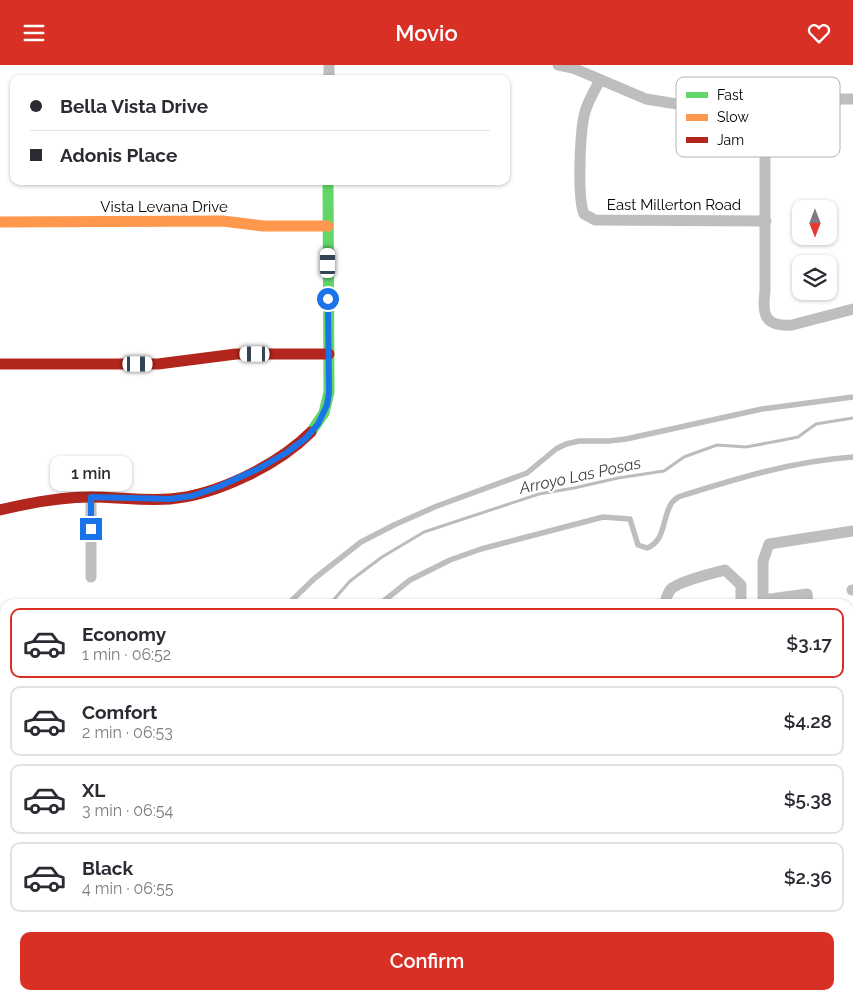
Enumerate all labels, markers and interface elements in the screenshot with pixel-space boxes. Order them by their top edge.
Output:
icon: menu [20,19,48,47]
icon: heart [805,19,833,47]
text: Movio [395,20,458,46]
legend [676,77,840,157]
text: Fast [717,87,744,103]
text: Bella Vista Drive [60,95,208,117]
text: Slow [717,109,749,125]
text: Jam [717,132,744,148]
text: Adonis Place [60,144,177,166]
street label: East Millerton Road [607,196,741,214]
street label: Vista Levana Drive [100,198,228,216]
north arrow [792,200,838,245]
map controls [792,200,837,300]
car [320,248,335,278]
button: layers [792,255,837,300]
route start [317,288,339,310]
car [240,347,270,362]
car [123,357,153,372]
water label: Arroyo Las Posas [517,453,643,498]
callout: 1 min [50,457,132,491]
text: 1 min [71,464,111,483]
route end [80,518,102,540]
icon: car [22,621,67,666]
text: Economy [82,623,166,645]
text: $3.17 [786,632,832,654]
text: 1 min · 06:52 [82,645,171,664]
icon: car [22,699,67,744]
text: Comfort [82,701,157,723]
text: $4.28 [783,710,832,732]
text: 2 min · 06:53 [82,723,173,742]
icon: car [22,777,67,822]
text: XL [82,779,105,801]
text: $5.38 [784,788,832,810]
text: 3 min · 06:54 [82,801,173,820]
icon: car [22,855,67,900]
text: Black [82,857,133,879]
text: $2.36 [784,866,832,888]
text: 4 min · 06:55 [82,879,173,898]
button: Confirm [20,932,834,990]

